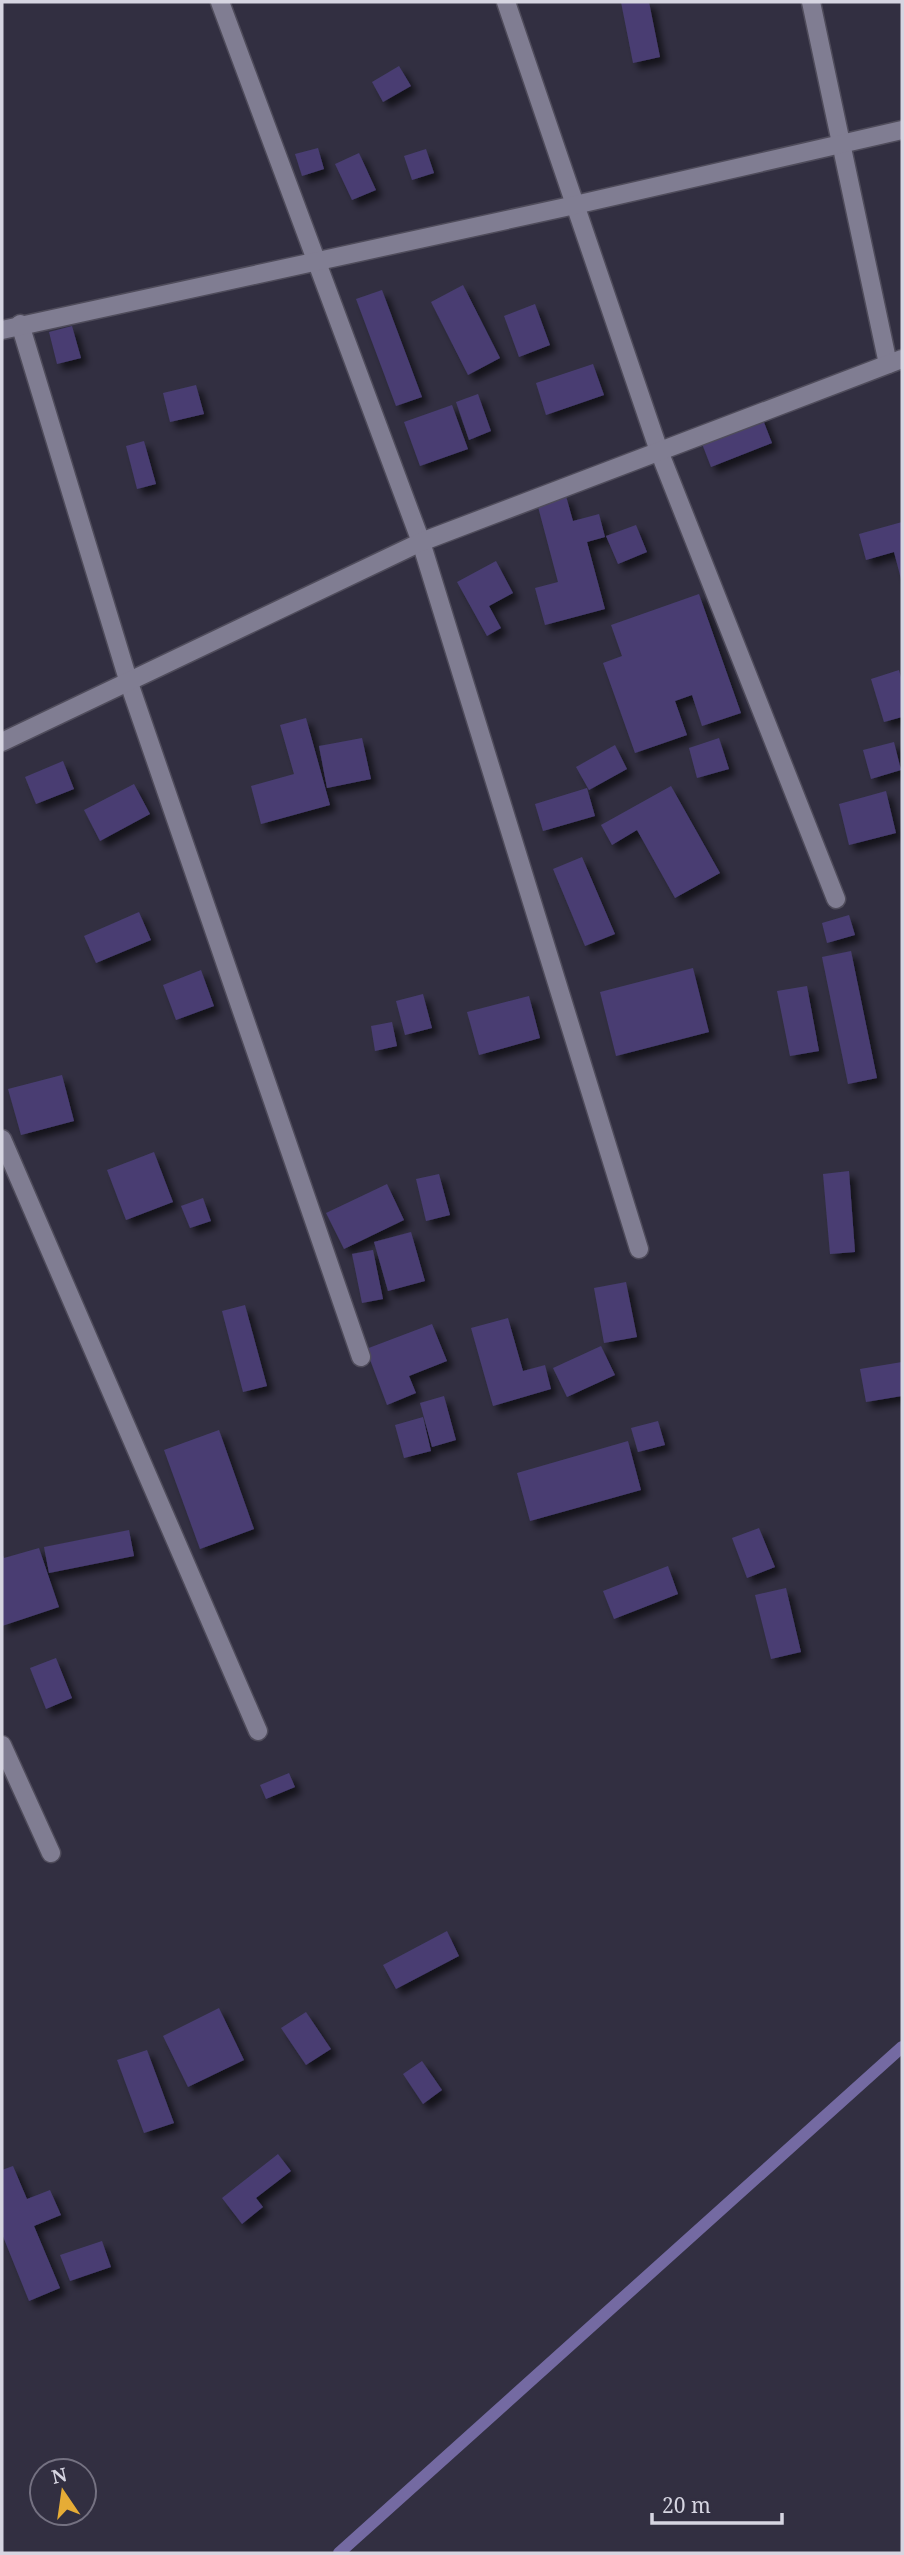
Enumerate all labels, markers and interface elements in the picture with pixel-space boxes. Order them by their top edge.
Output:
north arrow [28,2457,98,2527]
text: N [49,2461,69,2490]
scale bar [652,2482,782,2526]
text: 20 m [662,2491,711,2519]

